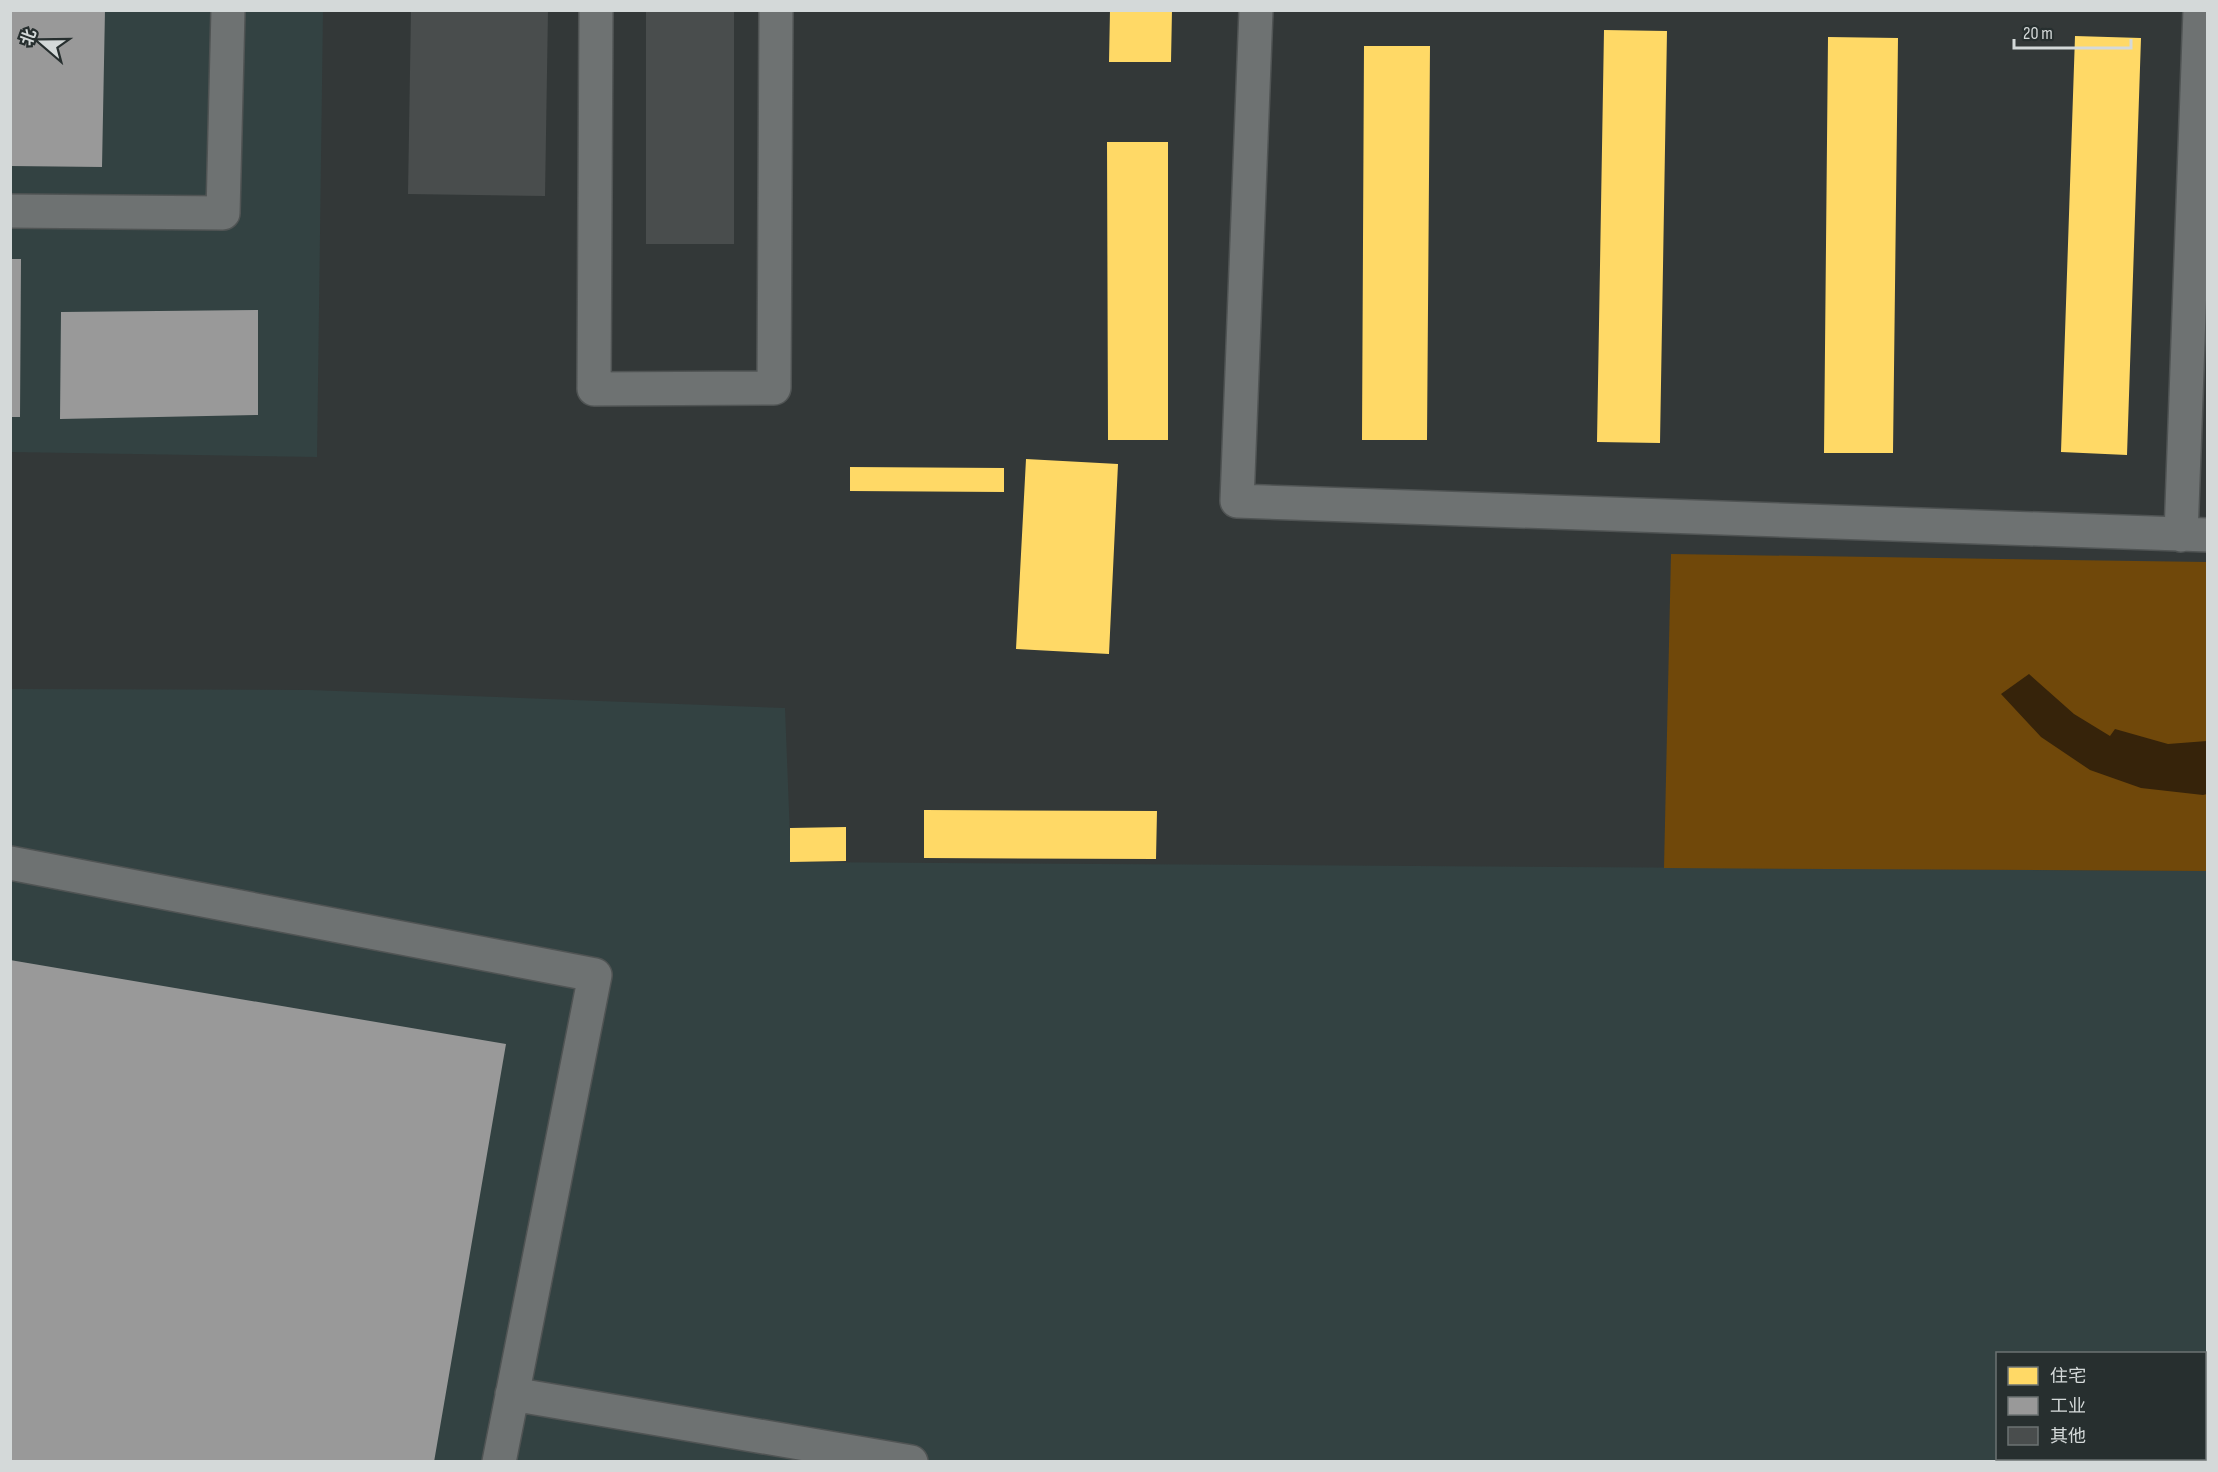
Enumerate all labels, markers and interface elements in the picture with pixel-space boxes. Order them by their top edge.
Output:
north arrow [12,12,72,72]
scale bar [2014,12,2131,50]
text: 20 m [2023,23,2053,44]
text: 北 [18,27,41,48]
legend [1996,1352,2206,1460]
text: 住宅 [2050,1366,2086,1387]
text: 工业 [2050,1396,2086,1417]
text: 其他 [2050,1426,2086,1447]

